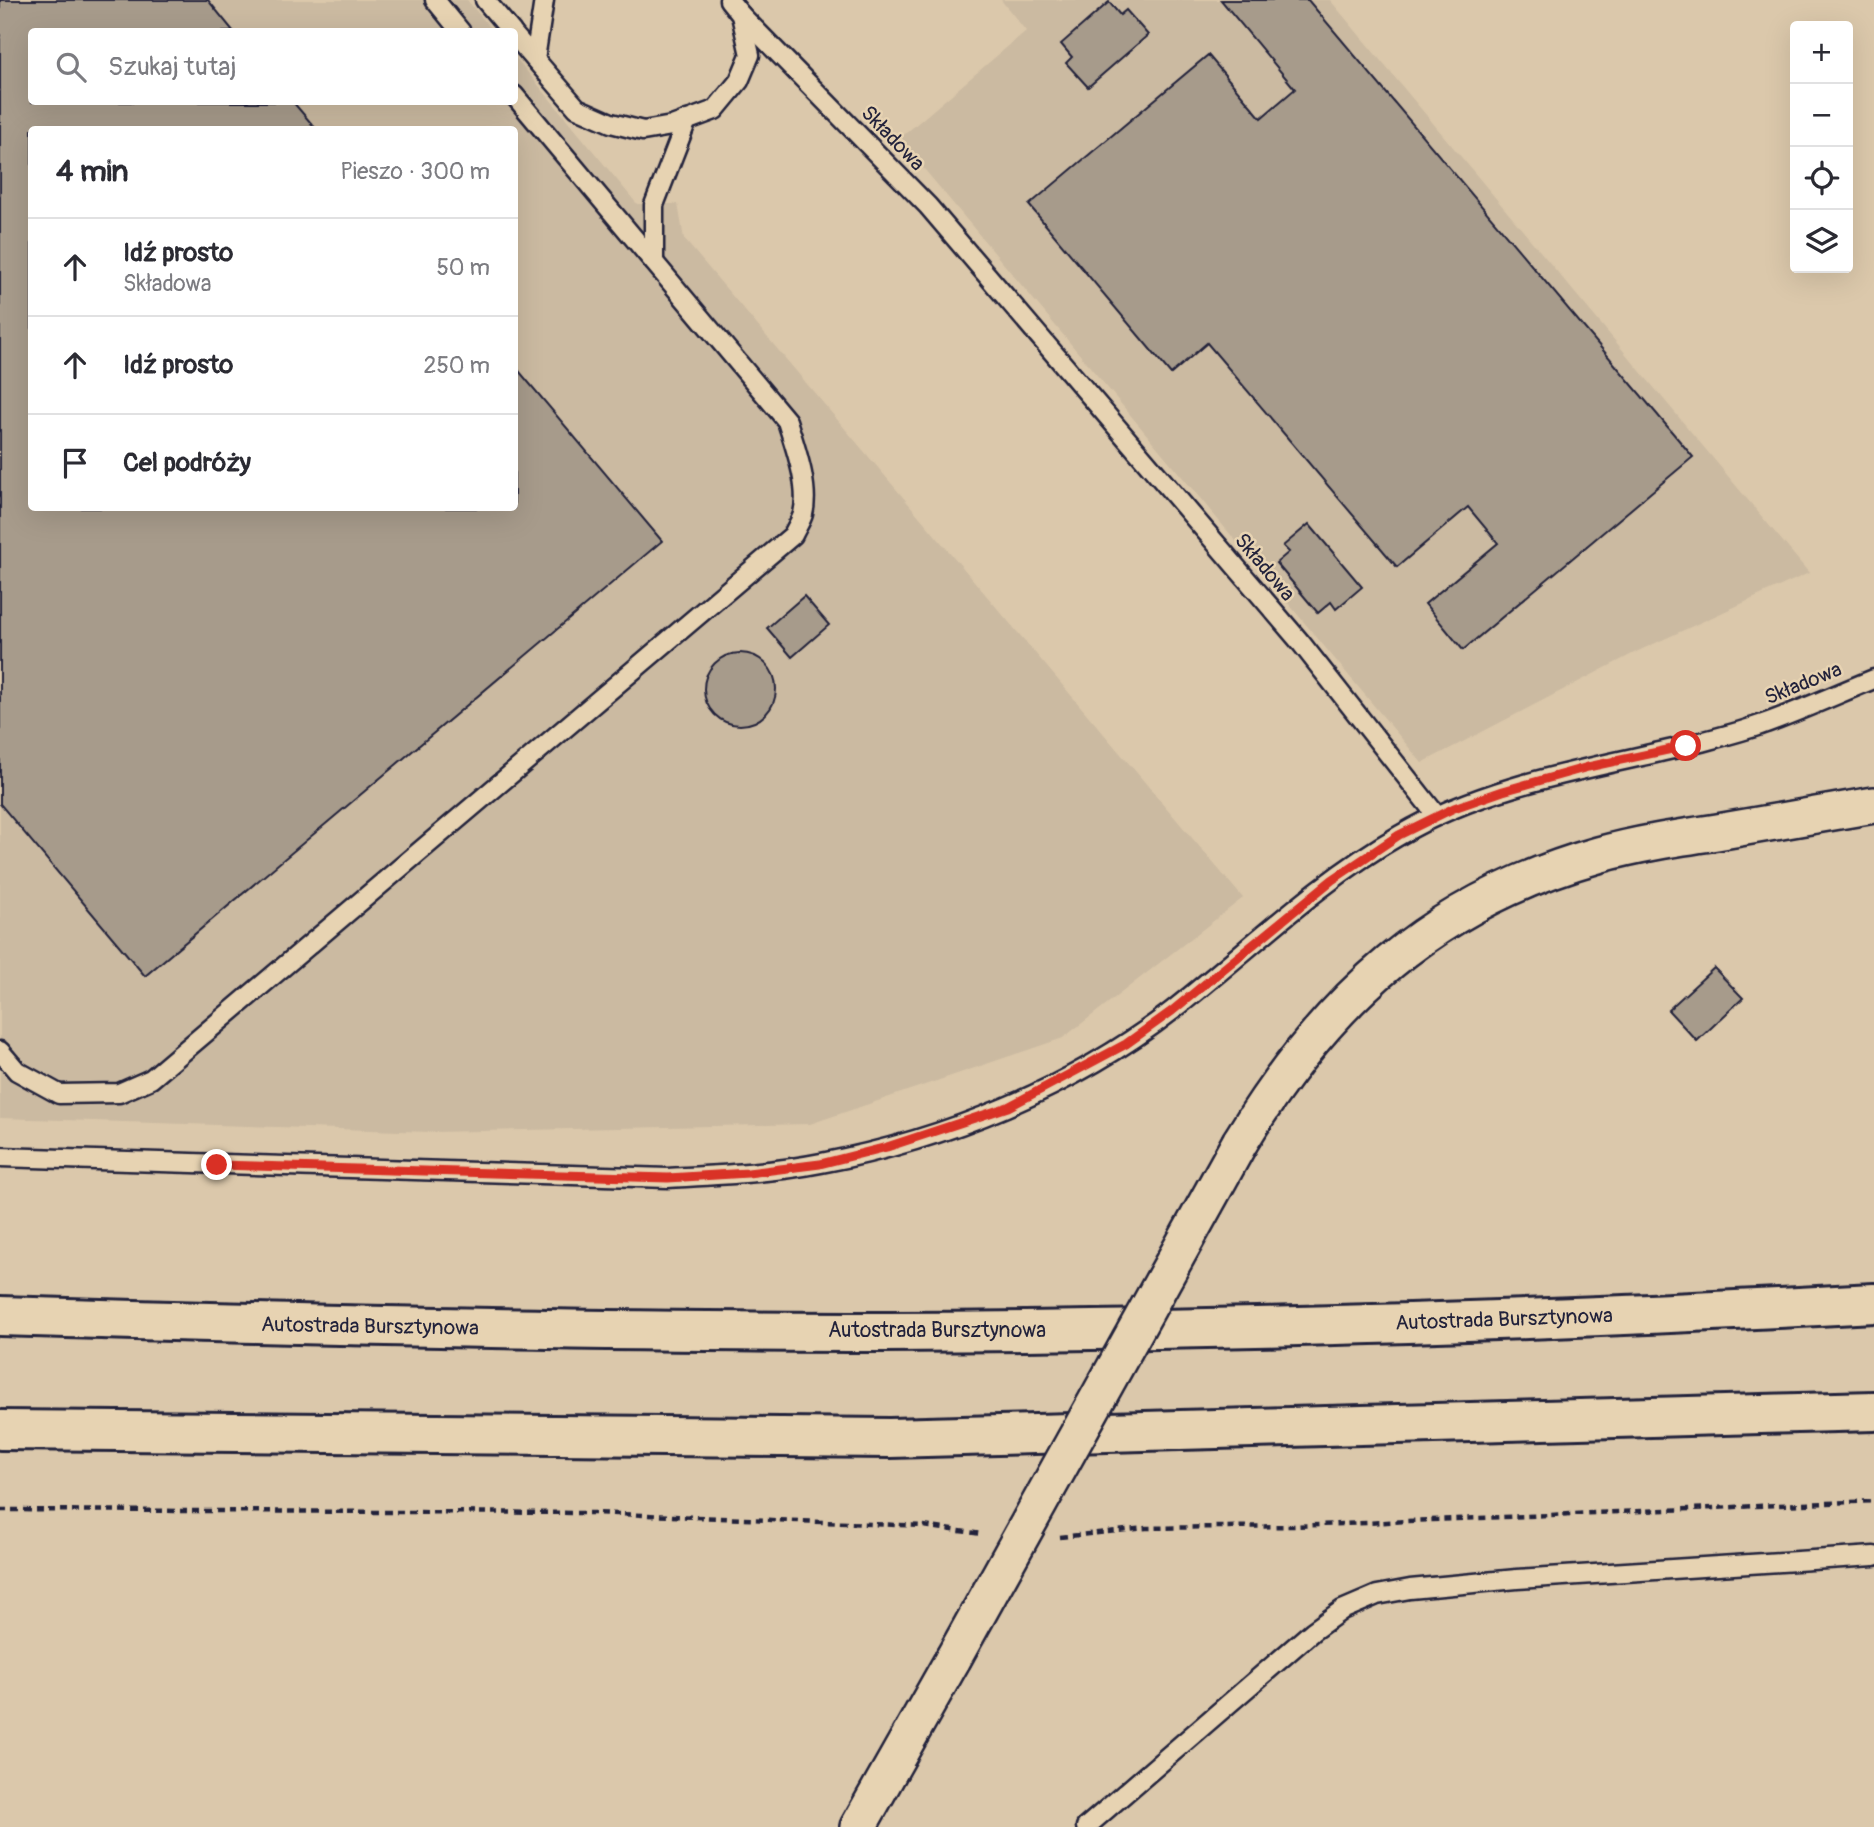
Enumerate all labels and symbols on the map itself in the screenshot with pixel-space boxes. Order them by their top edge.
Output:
street label: Składowa [855,100,930,177]
street label: Składowa [1228,528,1301,607]
street label: Składowa [1761,656,1846,711]
route start [1670,730,1701,761]
route end [201,1149,232,1180]
street label: Autostrada Bursztynowa [1395,1302,1613,1337]
street label: Autostrada Bursztynowa [261,1311,479,1342]
street label: Autostrada Bursztynowa [828,1317,1046,1344]

